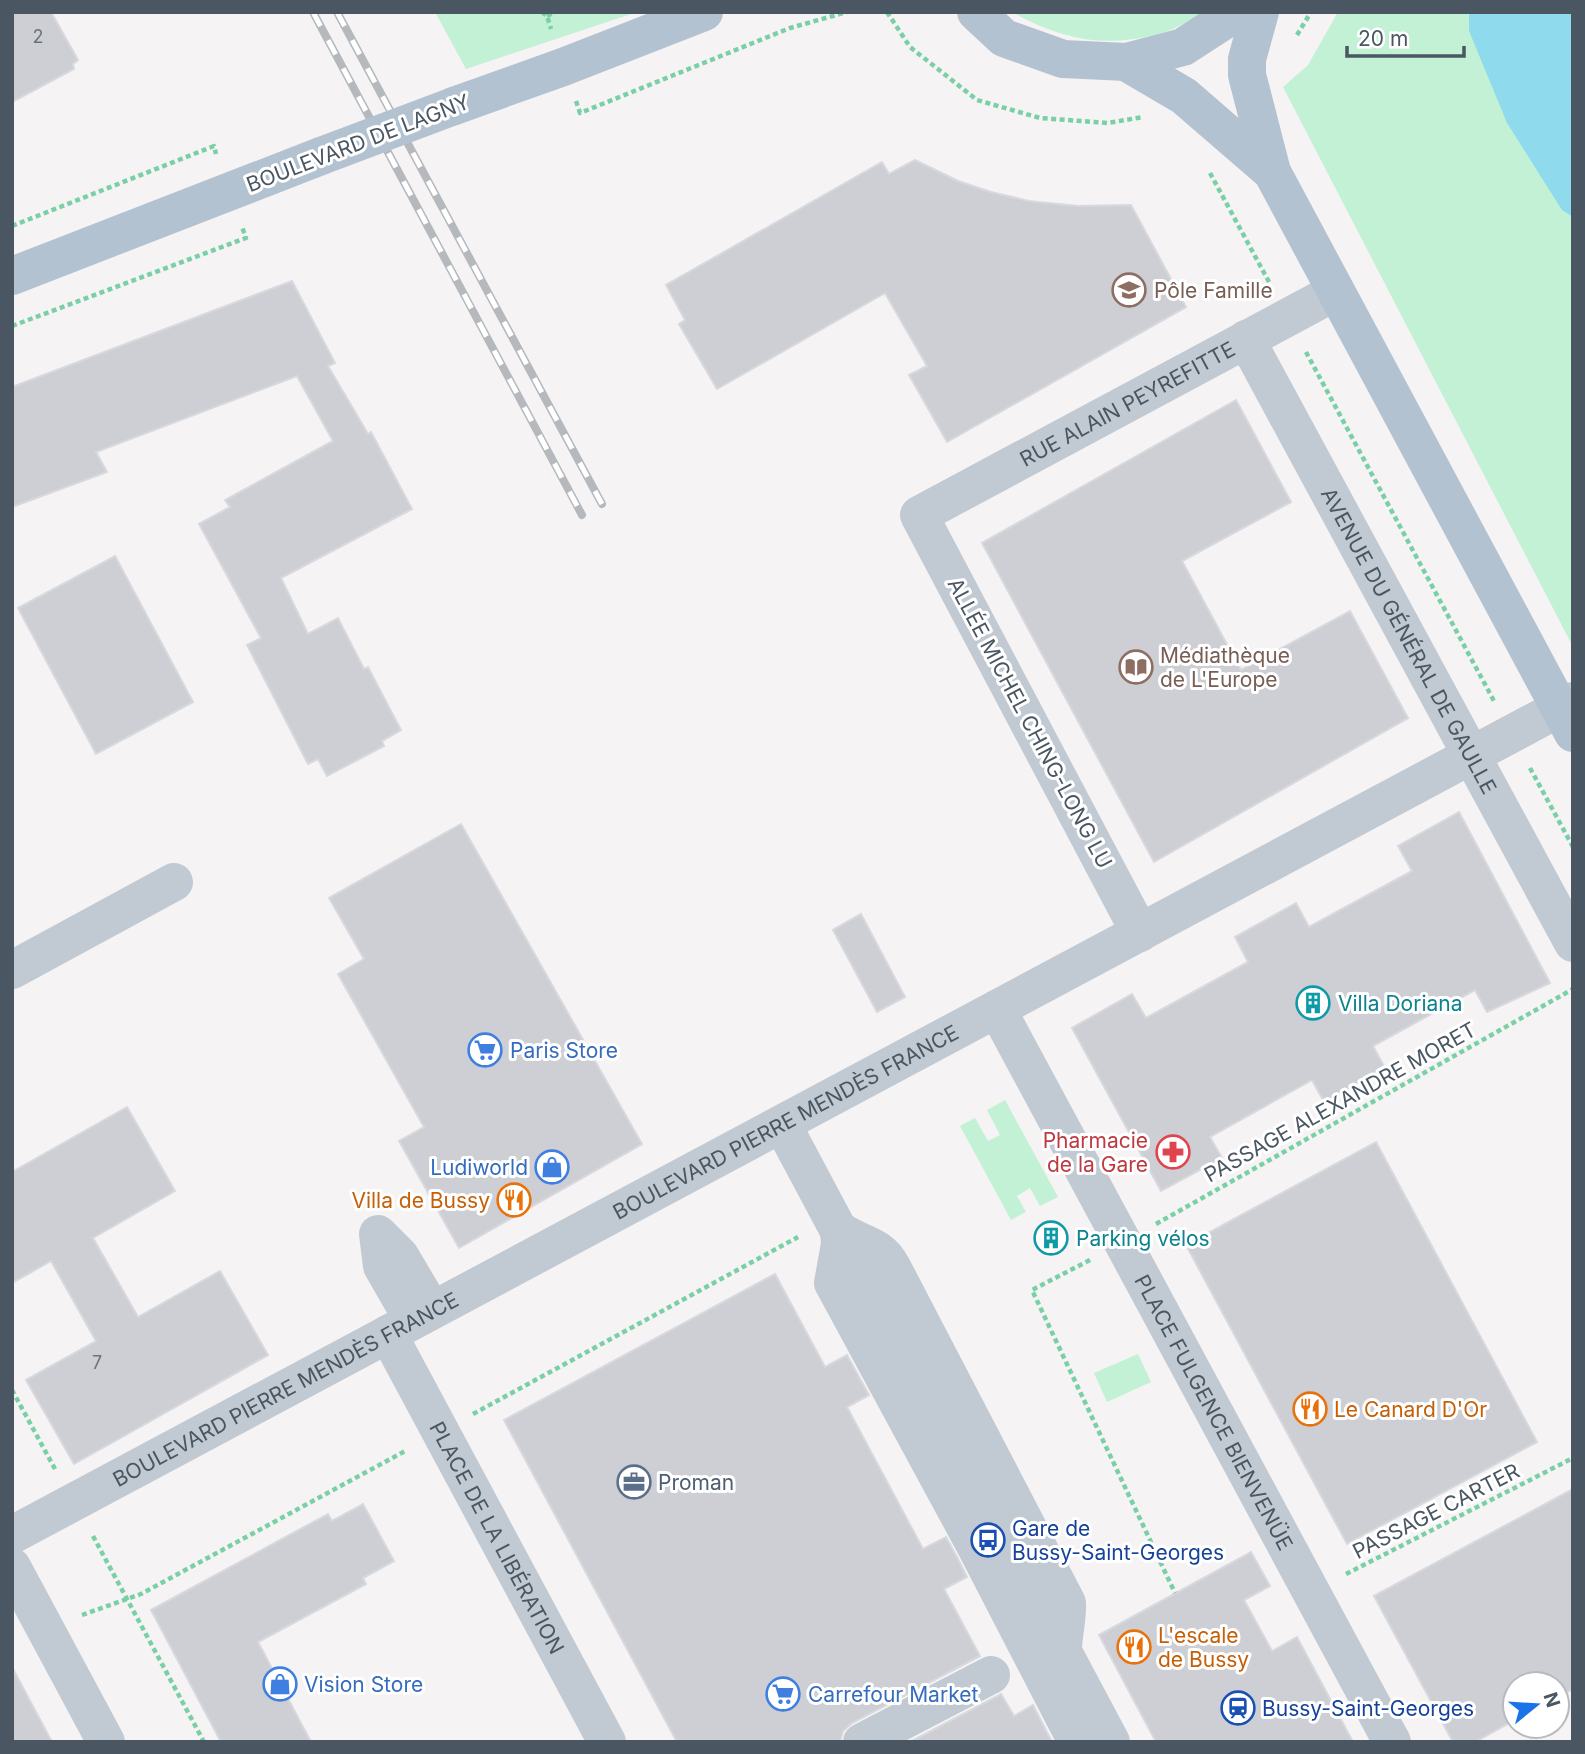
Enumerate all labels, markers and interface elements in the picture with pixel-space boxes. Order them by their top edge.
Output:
scale bar [1347,14,1464,58]
house number: 2 [33,26,43,47]
text: 20 m [1358,26,1408,51]
street label: BOULEVARD DE LAGNY [243,89,473,197]
school or university icon: Pôle Famille [1110,271,1148,309]
place label: Pôle Famille [1154,278,1273,303]
street label: RUE ALAIN PEYREFITTE [1015,336,1239,471]
street label: AVENUE DU GÉNÉRAL DE GAULLE [1316,483,1502,798]
street label: ALLÉE MICHEL CHING-LONG LU [943,573,1118,872]
place label: Médiathèque de L'Europe [1160,643,1290,692]
library icon: Médiathèque de L'Europe [1117,648,1155,686]
building icon: Villa Doriana [1294,984,1332,1022]
place label: Villa Doriana [1338,991,1463,1016]
street label: PASSAGE ALEXANDRE MORET [1200,1017,1480,1187]
street label: BOULEVARD PIERRE MENDÈS FRANCE [608,1019,963,1224]
supermarket icon: Paris Store [466,1031,504,1069]
place label: Paris Store [510,1038,618,1063]
place label: Pharmacie de la Gare [1043,1128,1148,1177]
pharmacy icon: Pharmacie de la Gare [1154,1133,1192,1171]
shop icon: Ludiworld [533,1148,571,1186]
place label: Ludiworld [430,1155,528,1180]
restaurant icon: Villa de Bussy [495,1181,533,1219]
place label: Villa de Bussy [351,1188,490,1213]
building icon: Parking vélos [1032,1219,1070,1257]
place label: Parking vélos [1076,1226,1210,1251]
street label: PLACE FULGENCE BIENVENÜE [1130,1270,1299,1554]
street label: BOULEVARD PIERRE MENDÈS FRANCE [108,1286,462,1491]
house number: 7 [92,1352,102,1373]
restaurant icon: Le Canard D'Or [1291,1390,1329,1428]
place label: Le Canard D'Or [1334,1397,1487,1422]
street label: PLACE DE LA LIBÉRATION [425,1417,570,1658]
street label: PASSAGE CARTER [1348,1458,1524,1564]
office icon: Proman [615,1463,653,1501]
place label: Proman [658,1470,734,1495]
place label: Gare de Bussy-Saint-Georges [1012,1516,1224,1565]
bus stop icon: Gare de Bussy-Saint-Georges [969,1521,1007,1559]
place label: L'escale de Bussy [1158,1623,1249,1672]
restaurant icon: L'escale de Bussy [1115,1628,1153,1666]
shop icon: Vision Store [261,1665,299,1703]
north arrow [1501,1670,1571,1740]
place label: Vision Store [304,1672,423,1697]
supermarket icon: Carrefour Market [764,1675,802,1713]
place label: Carrefour Market [808,1682,978,1707]
station icon: Bussy-Saint-Georges [1219,1689,1257,1727]
text: N [1539,1689,1565,1710]
place label: Bussy-Saint-Georges [1262,1696,1474,1721]

